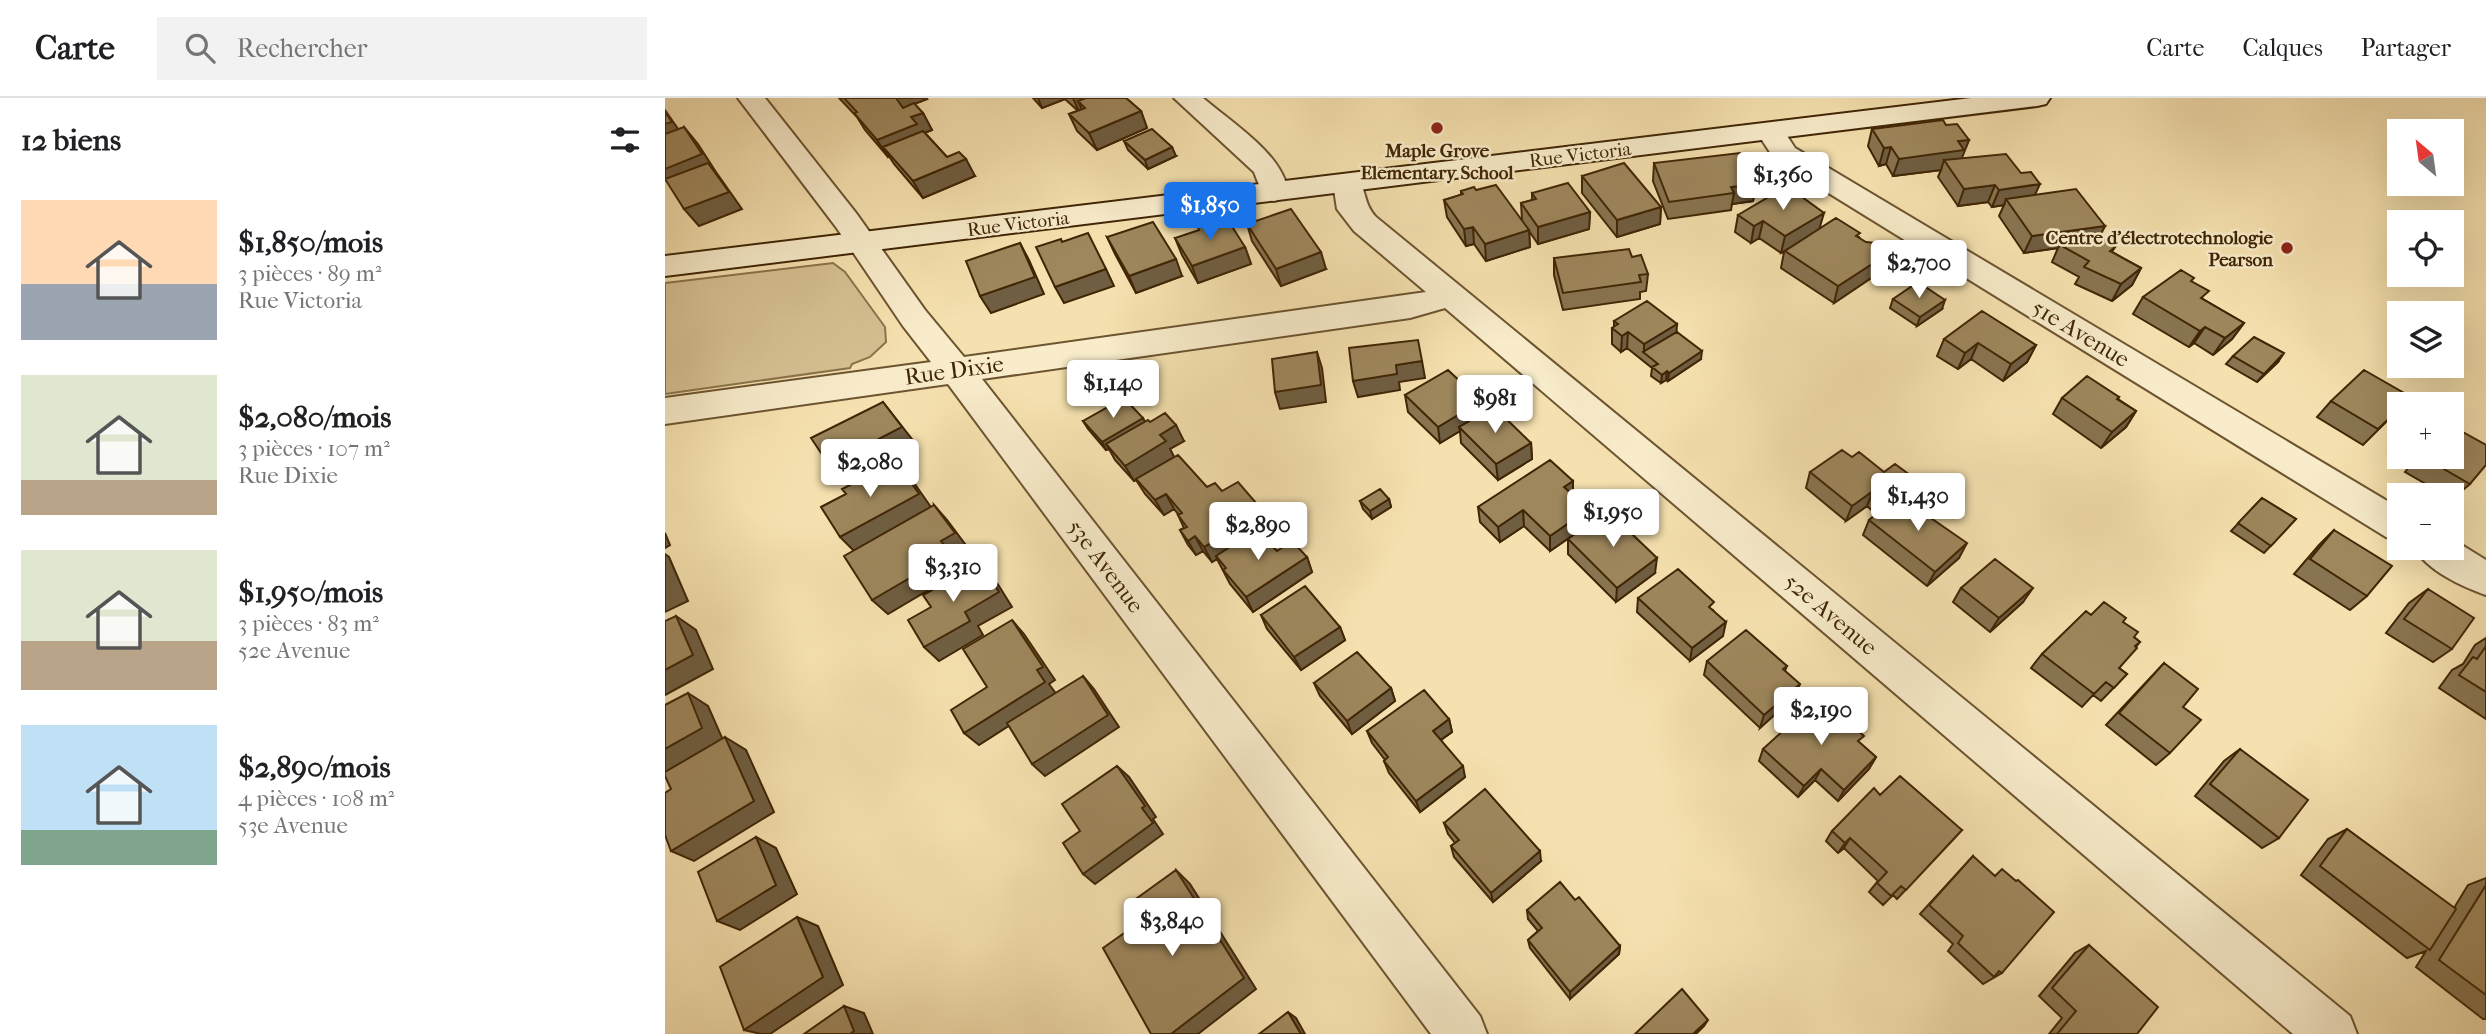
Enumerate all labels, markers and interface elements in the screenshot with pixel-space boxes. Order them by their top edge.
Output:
search box [157,17,647,80]
text: Carte [35,29,115,68]
icon: search [181,29,219,67]
text: Rechercher [237,33,368,64]
text: Carte [2146,34,2204,62]
text: Calques [2242,34,2323,62]
text: Partager [2361,34,2451,62]
north arrow [2387,119,2464,196]
map controls [2387,119,2464,560]
marker: Maple Grove Elementary School [1429,120,1445,136]
icon: filters [606,121,644,159]
text: 12 biens [21,123,121,158]
street label: Rue Victoria [1528,138,1633,172]
place label: Maple Grove Elementary School [1360,140,1514,184]
pin: $1,360 [1726,152,1840,212]
text: $1,360 [1753,161,1813,188]
pin: $1,850 [1153,183,1267,242]
text: $1,850 [1180,191,1240,218]
street label: Rue Victoria [966,207,1071,241]
button: locate [2387,210,2464,287]
text: $1,850/mois [238,225,383,260]
place label: Centre d’électrotechnologie Pearson [2046,227,2274,271]
icon: home [77,228,161,312]
pin: $2,700 [1862,240,1976,300]
marker: Centre d’électrotechnologie Pearson [2279,240,2295,256]
text: $2,700 [1887,249,1951,276]
text: 3 pièces · 89 m² [238,260,381,287]
text: Rue Victoria [238,287,362,314]
street label: 51e Avenue [2027,294,2134,373]
button: layers [2387,301,2464,378]
street label: Rue Dixie [903,350,1005,391]
pin: $1,140 [1056,360,1170,420]
text: $1,140 [1083,369,1143,396]
pin: $981 [1454,376,1536,435]
text: $981 [1473,384,1517,411]
button: + [2387,392,2464,469]
text: $2,080/mois [238,400,391,435]
icon: home [77,403,161,487]
text: 3 pièces · 107 m² [238,435,390,462]
pin: $2,080 [813,440,927,499]
text: $2,080 [837,448,903,475]
text: Rue Dixie [238,462,338,489]
pin: $1,430 [1861,474,1975,533]
text: $1,430 [1887,482,1949,509]
button: − [2387,483,2464,560]
pin: $1,950 [1556,490,1670,549]
text: $1,950 [1583,498,1643,525]
pin: $2,890 [1201,503,1315,562]
text: $2,890 [1225,511,1291,538]
street label: 53e Avenue [1062,514,1149,618]
pin: $3,310 [896,545,1010,604]
text: $3,310 [925,553,981,580]
street label: 52e Avenue [1779,568,1882,661]
text: $1,950/mois [238,575,383,610]
icon: home [77,578,161,662]
text: 3 pièces · 83 m² [238,610,379,637]
text: 52e Avenue [238,637,350,664]
pin: $2,190 [1764,688,1878,747]
text: $2,190 [1790,696,1852,723]
text: $2,890/mois [238,750,391,785]
icon: home [77,753,161,837]
text: 4 pièces · 108 m² [238,785,394,812]
text: 53e Avenue [238,812,348,839]
pin: $3,840 [1115,898,1229,958]
text: $3,840 [1140,907,1204,934]

